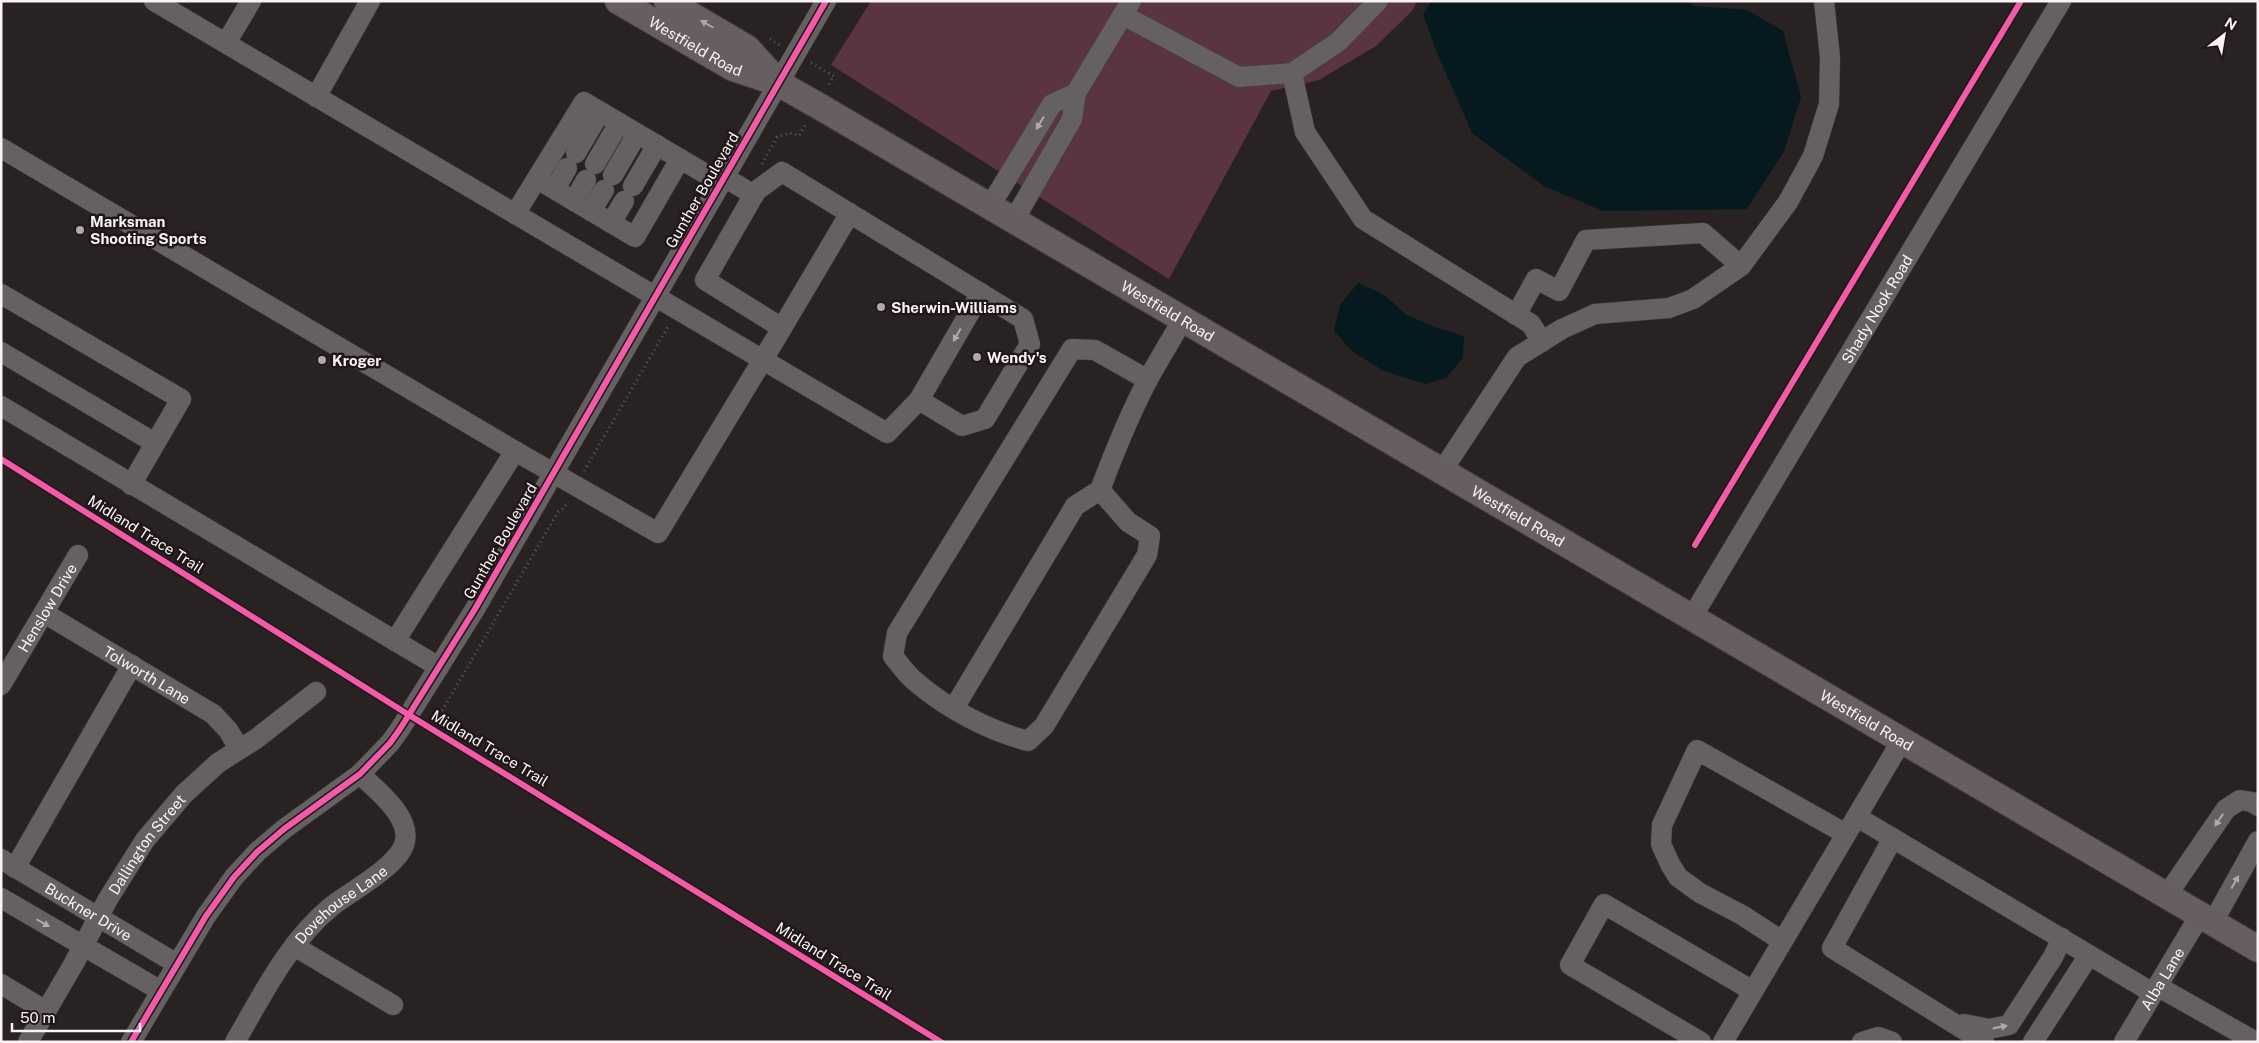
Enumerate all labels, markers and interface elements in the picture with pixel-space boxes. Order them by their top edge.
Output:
north arrow [2199,10,2249,60]
street label: Westfield Road [646,13,745,79]
text: N [2222,14,2240,34]
one-way arrow [700,20,713,29]
one-way arrow [1036,117,1045,130]
street label: Gunther Boulevard [662,129,742,251]
place label: Marksman Shooting Sports [90,213,207,247]
marker: Marksman Shooting Sports [74,224,86,236]
street label: Shady Nook Road [1837,252,1915,366]
street label: Westfield Road [1118,277,1218,344]
place label: Sherwin-Williams [891,299,1017,316]
marker: Sherwin-Williams [875,301,887,313]
one-way arrow [952,329,961,342]
place label: Wendy's [987,349,1047,366]
marker: Wendy's [971,351,983,363]
place label: Kroger [332,352,382,369]
marker: Kroger [316,354,328,366]
street label: Gunther Boulevard [460,480,540,602]
street label: Westfield Road [1469,482,1568,550]
street label: Midland Trace Trail [85,492,207,576]
street label: Henslow Drive [14,560,80,655]
street label: Tolworth Lane [100,642,194,707]
street label: Westfield Road [1817,686,1917,754]
street label: Midland Trace Trail [429,706,551,790]
street label: Dallington Street [105,791,189,897]
one-way arrow [2214,813,2223,826]
street label: Dovehouse Lane [291,862,390,946]
one-way arrow [2231,875,2240,888]
street label: Buckner Drive [42,879,135,944]
one-way arrow [36,919,51,927]
street label: Midland Trace Trail [773,919,895,1003]
street label: Alba Lane [2137,944,2187,1013]
scale bar [12,1000,140,1032]
text: 50 m [20,1009,55,1026]
one-way arrow [1992,1022,2008,1030]

